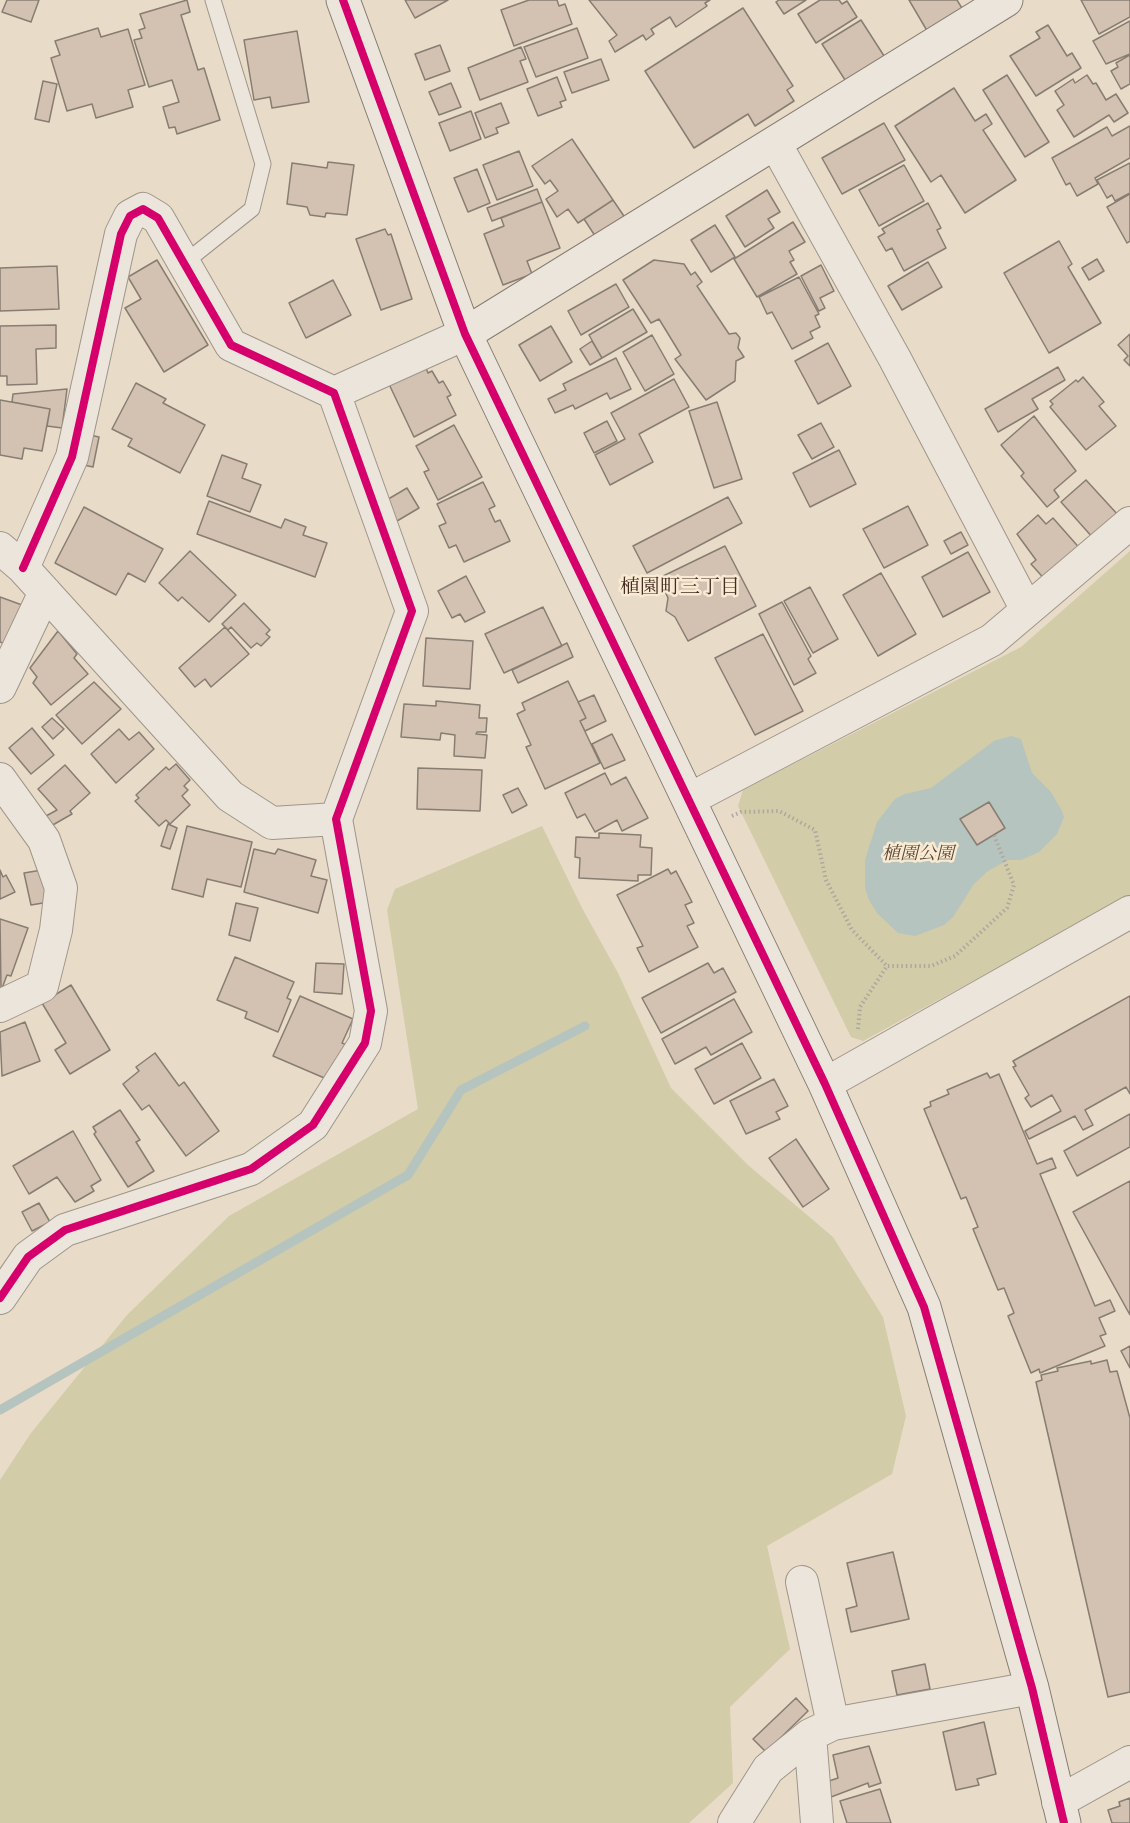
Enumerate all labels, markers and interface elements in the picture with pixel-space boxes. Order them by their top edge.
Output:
district label: 植園町三丁目 [620,576,740,600]
park label: 植園公園 [882,844,954,866]

